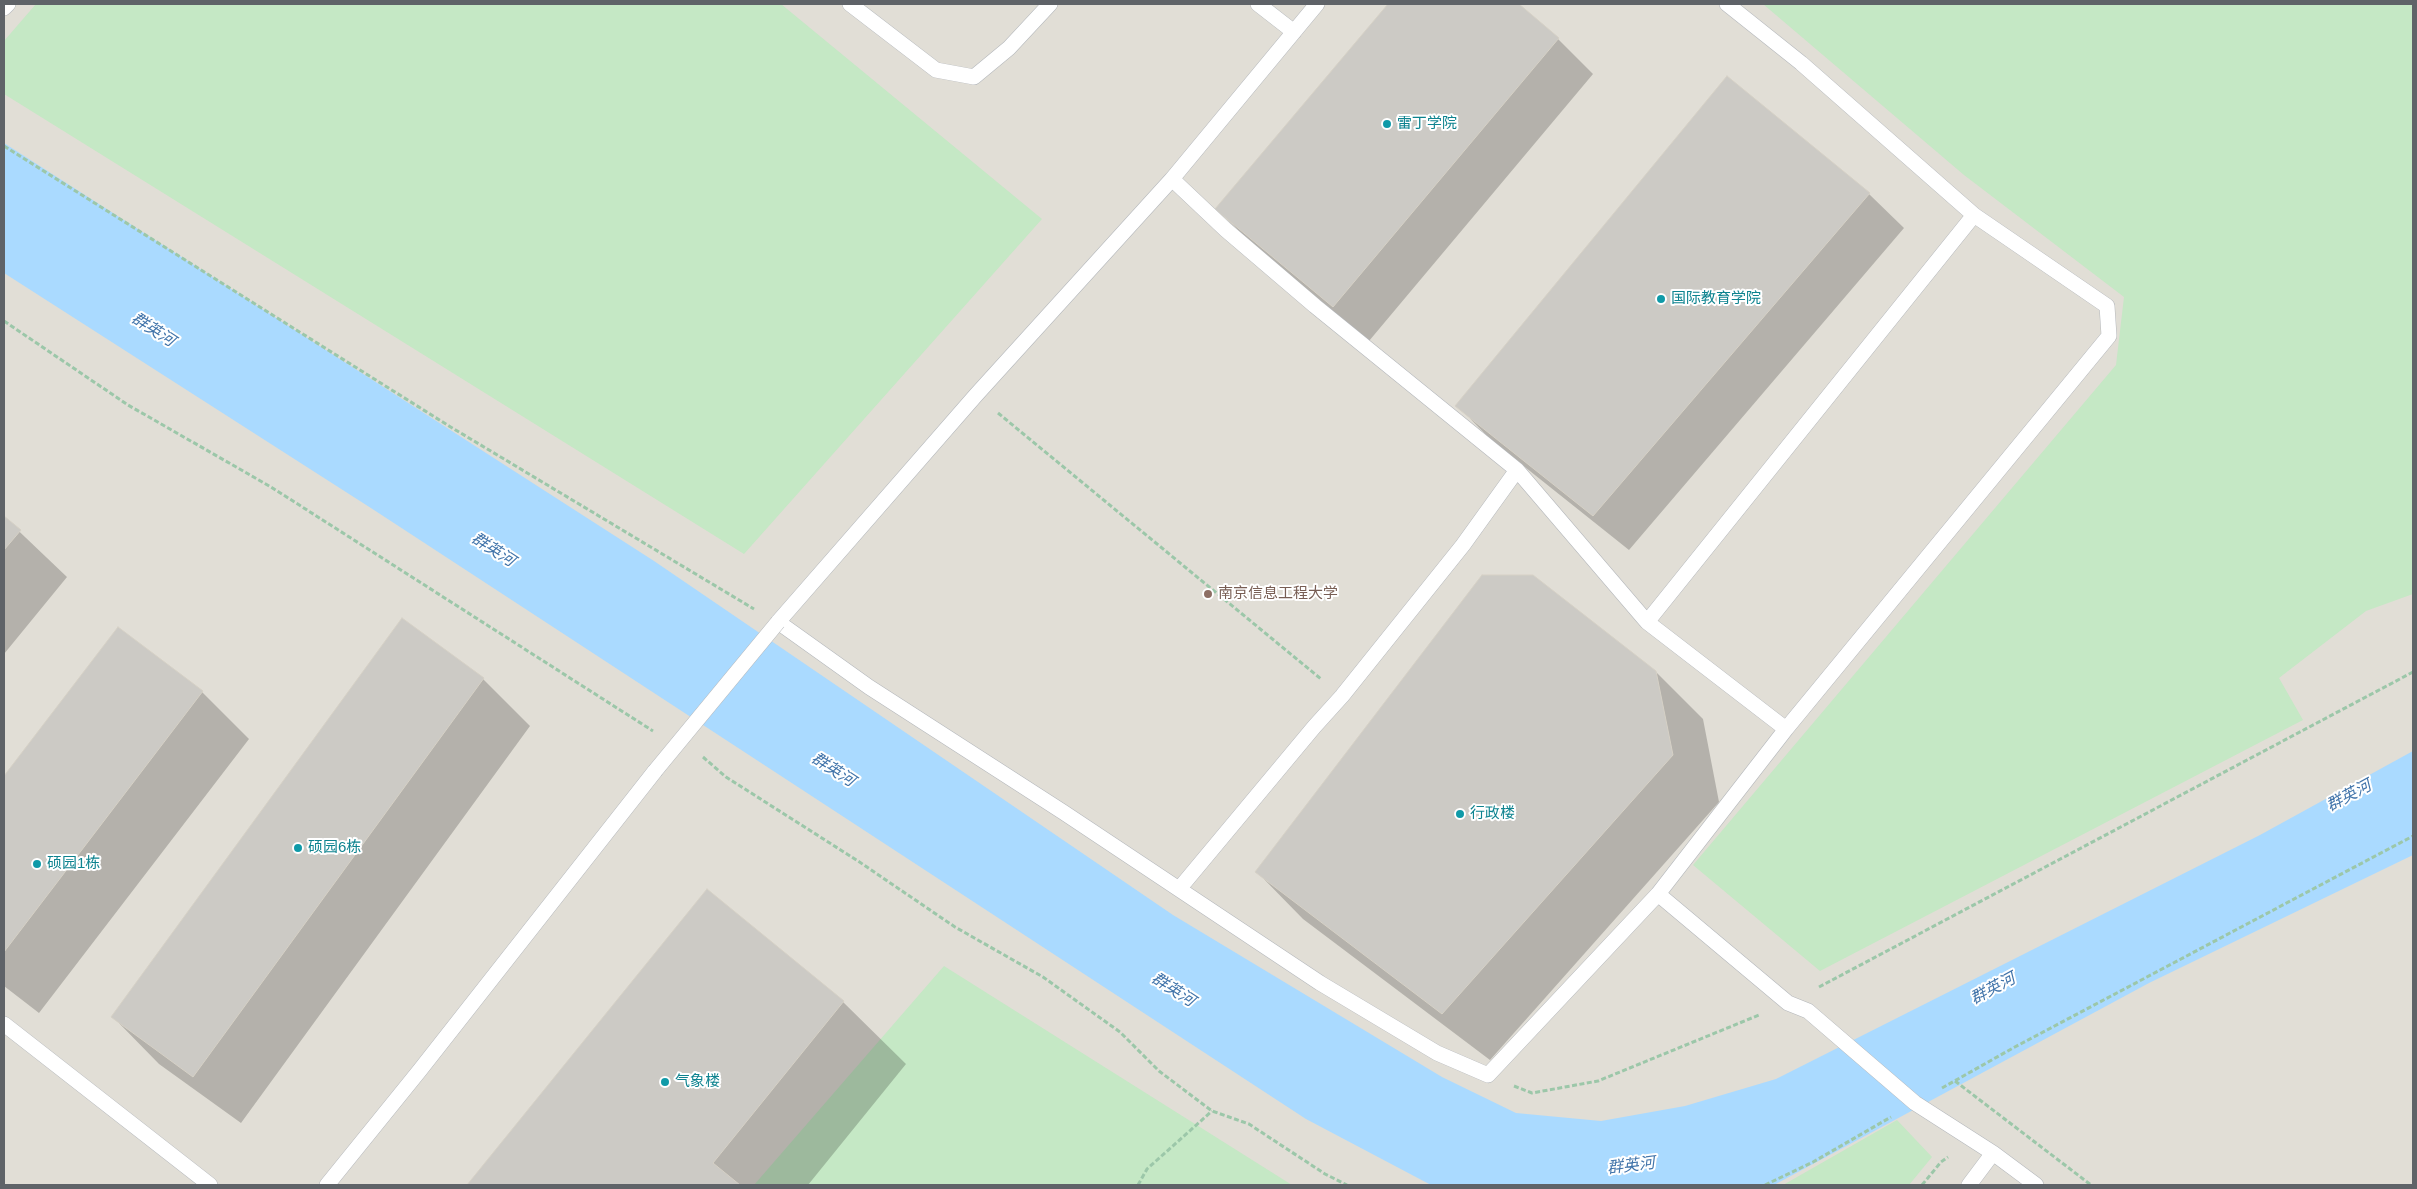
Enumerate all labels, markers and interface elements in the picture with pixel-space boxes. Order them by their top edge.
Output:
place label: 雷丁学院 [1397,115,1457,133]
marker: 雷丁学院 [1381,118,1393,130]
place label: 国际教育学院 [1671,290,1761,308]
marker: 国际教育学院 [1655,293,1667,305]
water label: 群英河 [128,309,178,351]
water label: 群英河 [468,529,518,571]
place label: 南京信息工程大学 [1218,585,1338,603]
marker: 南京信息工程大学 [1202,588,1214,600]
water label: 群英河 [808,749,858,791]
water label: 群英河 [2323,776,2375,816]
place label: 行政楼 [1470,805,1515,823]
marker: 行政楼 [1454,808,1466,820]
place label: 硕园6栋 [308,839,361,857]
marker: 硕园6栋 [292,842,304,854]
place label: 硕园1栋 [47,855,100,873]
marker: 硕园1栋 [31,858,43,870]
water label: 群英河 [1148,969,1198,1011]
water label: 群英河 [1967,969,2019,1009]
place label: 气象楼 [675,1073,720,1091]
marker: 气象楼 [659,1076,671,1088]
water label: 群英河 [1606,1154,1656,1178]

